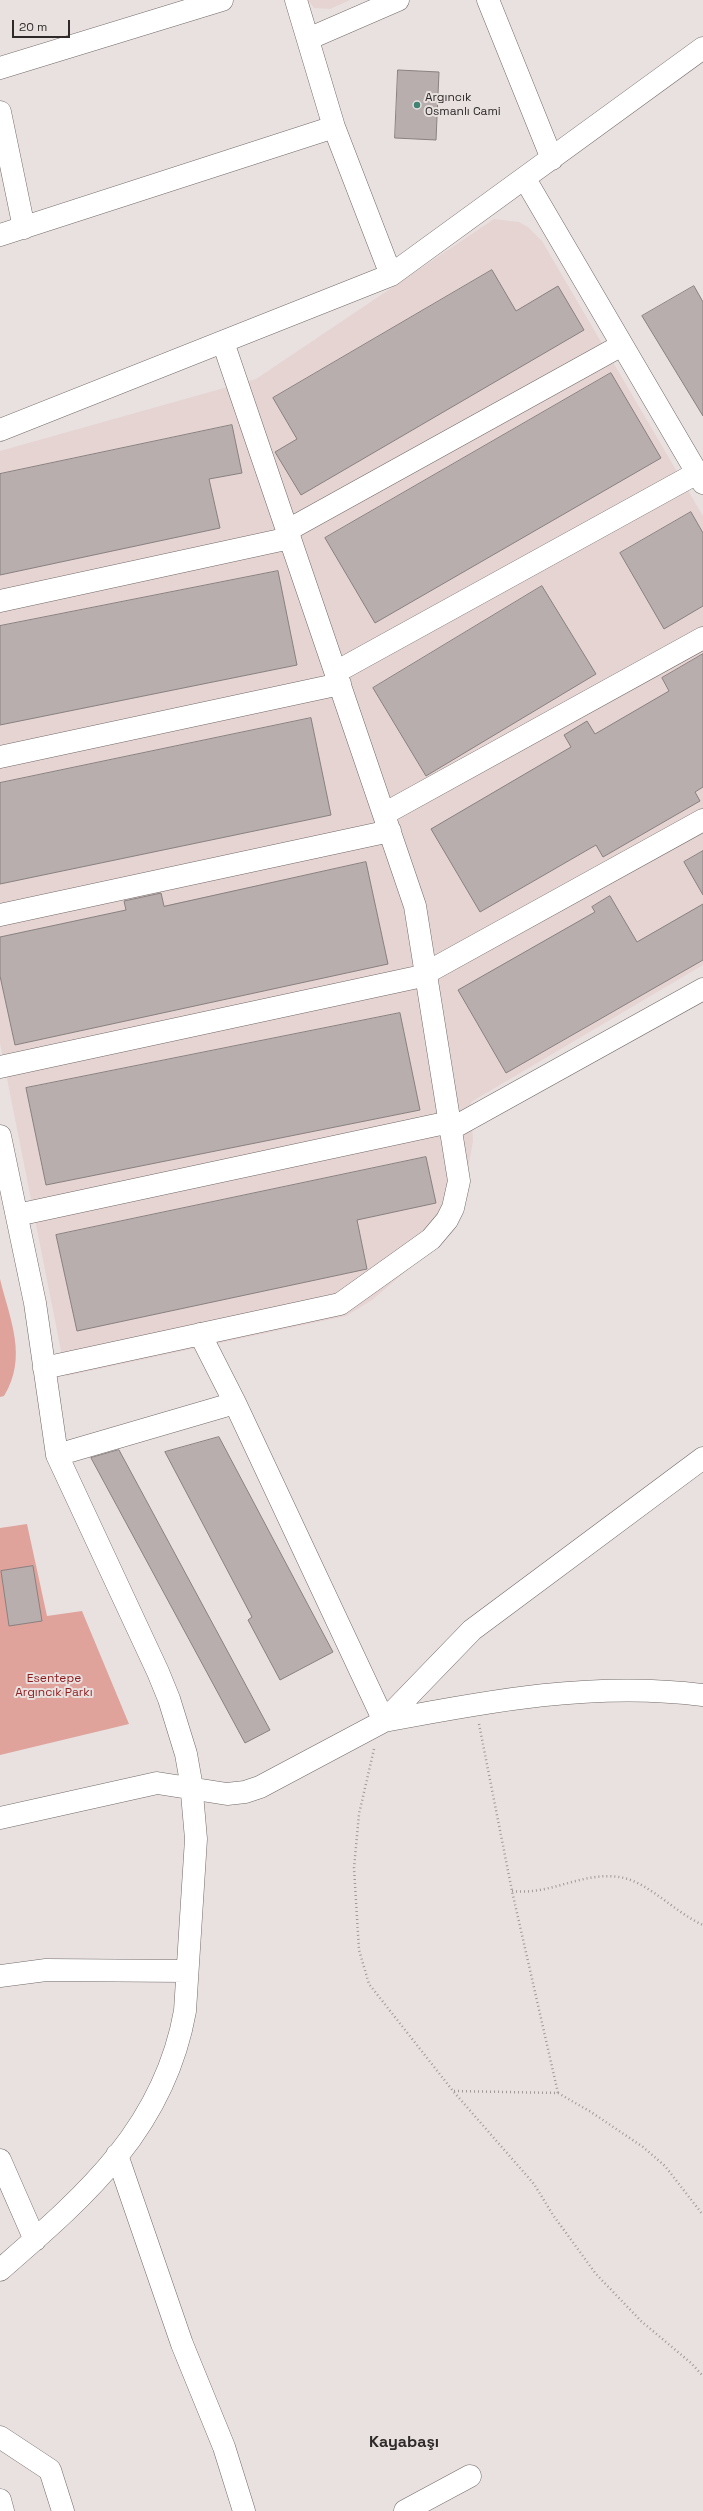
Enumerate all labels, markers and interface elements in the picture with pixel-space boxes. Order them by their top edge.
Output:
scale bar [14,12,72,38]
text: 20 m [19,19,47,35]
place label: Argıncık Osmanlı Cami [425,91,501,119]
marker: Argıncık Osmanlı Cami [412,100,422,110]
park label: Esentepe Argıncık Parkı [15,1672,93,1700]
district label: Kayabaşı [369,2433,439,2453]

